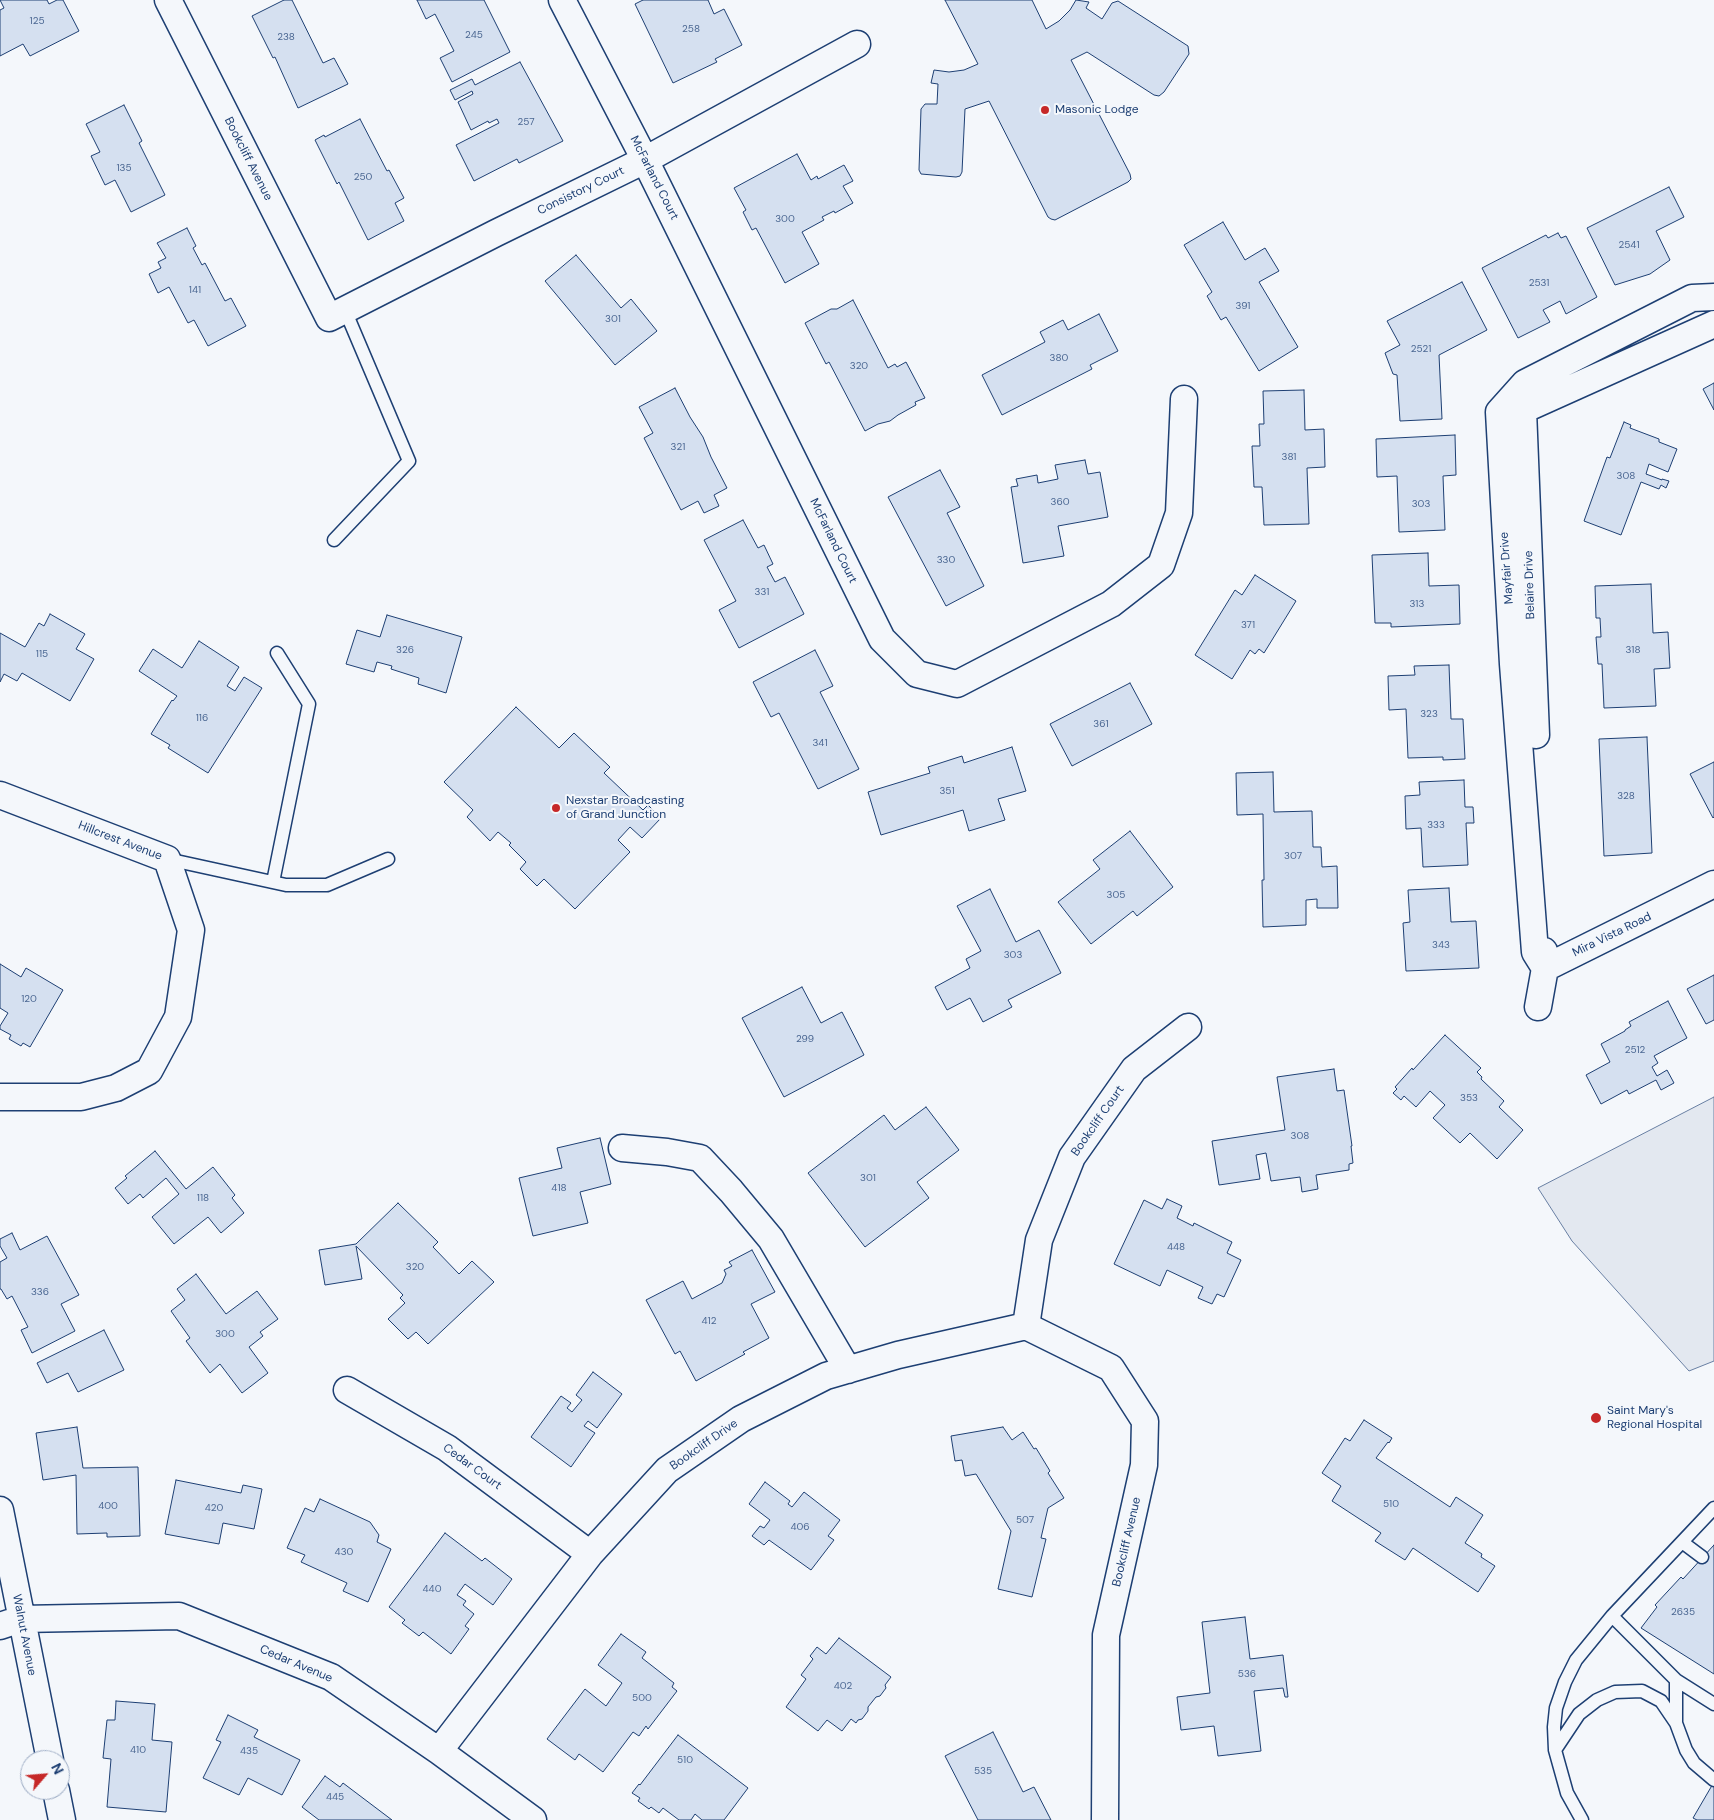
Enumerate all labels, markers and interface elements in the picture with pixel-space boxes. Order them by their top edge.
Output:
house number: 125 [30,15,44,27]
house number: 258 [682,23,700,35]
house number: 245 [465,29,483,41]
house number: 238 [277,31,295,43]
place label: Masonic Lodge [1055,103,1139,117]
marker: Masonic Lodge [1039,104,1051,116]
street label: Bookcliff Avenue [221,115,275,203]
house number: 257 [517,116,535,128]
street label: McFarland Court [627,134,681,222]
house number: 135 [116,162,132,174]
street label: Consistory Court [535,164,627,218]
house number: 250 [354,171,372,183]
house number: 300 [775,213,795,225]
house number: 2541 [1618,239,1640,251]
house number: 2531 [1529,277,1549,289]
house number: 141 [189,284,201,296]
house number: 391 [1236,300,1250,312]
house number: 301 [605,313,621,325]
house number: 2521 [1411,343,1431,355]
house number: 380 [1050,352,1068,364]
house number: 320 [850,360,868,372]
house number: 321 [671,441,685,453]
house number: 381 [1282,451,1296,463]
house number: 308 [1617,470,1635,482]
street label: McFarland Court [806,496,860,586]
house number: 360 [1050,496,1070,508]
house number: 303 [1412,498,1430,510]
street label: Mayfair Drive [1497,531,1517,605]
street label: Belaire Drive [1522,550,1538,620]
house number: 330 [937,554,955,566]
house number: 331 [755,586,769,598]
house number: 313 [1410,598,1424,610]
house number: 371 [1241,619,1255,631]
house number: 326 [396,644,414,656]
house number: 318 [1626,644,1640,656]
house number: 115 [36,648,48,660]
house number: 323 [1420,708,1438,720]
house number: 116 [196,712,208,724]
house number: 361 [1093,718,1109,730]
house number: 341 [812,737,828,749]
house number: 351 [939,785,955,797]
house number: 328 [1617,790,1635,802]
place label: Nexstar Broadcasting of Grand Junction [566,794,684,822]
marker: Nexstar Broadcasting of Grand Junction [550,802,562,814]
street label: Hillcrest Avenue [76,818,164,864]
house number: 333 [1427,819,1445,831]
house number: 307 [1284,850,1302,862]
house number: 305 [1107,889,1125,901]
street label: Mira Vista Road [1570,910,1654,960]
house number: 343 [1432,939,1450,951]
house number: 303 [1004,949,1022,961]
house number: 120 [21,993,37,1005]
house number: 299 [796,1033,814,1045]
house number: 2512 [1625,1044,1645,1056]
street label: Bookcliff Court [1068,1083,1128,1159]
house number: 353 [1460,1092,1478,1104]
house number: 308 [1291,1130,1309,1142]
house number: 301 [860,1172,876,1184]
house number: 418 [551,1182,567,1194]
house number: 118 [197,1192,209,1204]
house number: 448 [1167,1241,1185,1253]
house number: 320 [406,1261,424,1273]
house number: 336 [31,1286,49,1298]
house number: 412 [702,1315,716,1327]
house number: 300 [215,1328,235,1340]
place label: Saint Mary's Regional Hospital [1607,1404,1702,1432]
marker: Saint Mary's Regional Hospital [1589,1411,1603,1425]
street label: Bookcliff Drive [667,1416,741,1474]
street label: Cedar Court [440,1441,504,1493]
street label: Bookcliff Avenue [1110,1496,1144,1588]
house number: 510 [1383,1498,1399,1510]
house number: 400 [98,1500,118,1512]
house number: 420 [205,1502,223,1514]
house number: 507 [1016,1514,1034,1526]
house number: 406 [790,1521,810,1533]
house number: 430 [335,1546,353,1558]
house number: 440 [423,1583,441,1595]
street label: Walnut Avenue [9,1593,39,1677]
house number: 2635 [1671,1606,1695,1618]
street label: Cedar Avenue [257,1642,335,1686]
house number: 536 [1238,1668,1256,1680]
house number: 402 [834,1680,852,1692]
house number: 500 [632,1692,652,1704]
house number: 410 [130,1744,146,1756]
house number: 435 [240,1745,258,1757]
north arrow [20,1750,70,1800]
house number: 510 [677,1754,693,1766]
text: N [47,1760,68,1777]
house number: 535 [974,1765,992,1777]
house number: 445 [326,1791,344,1803]

